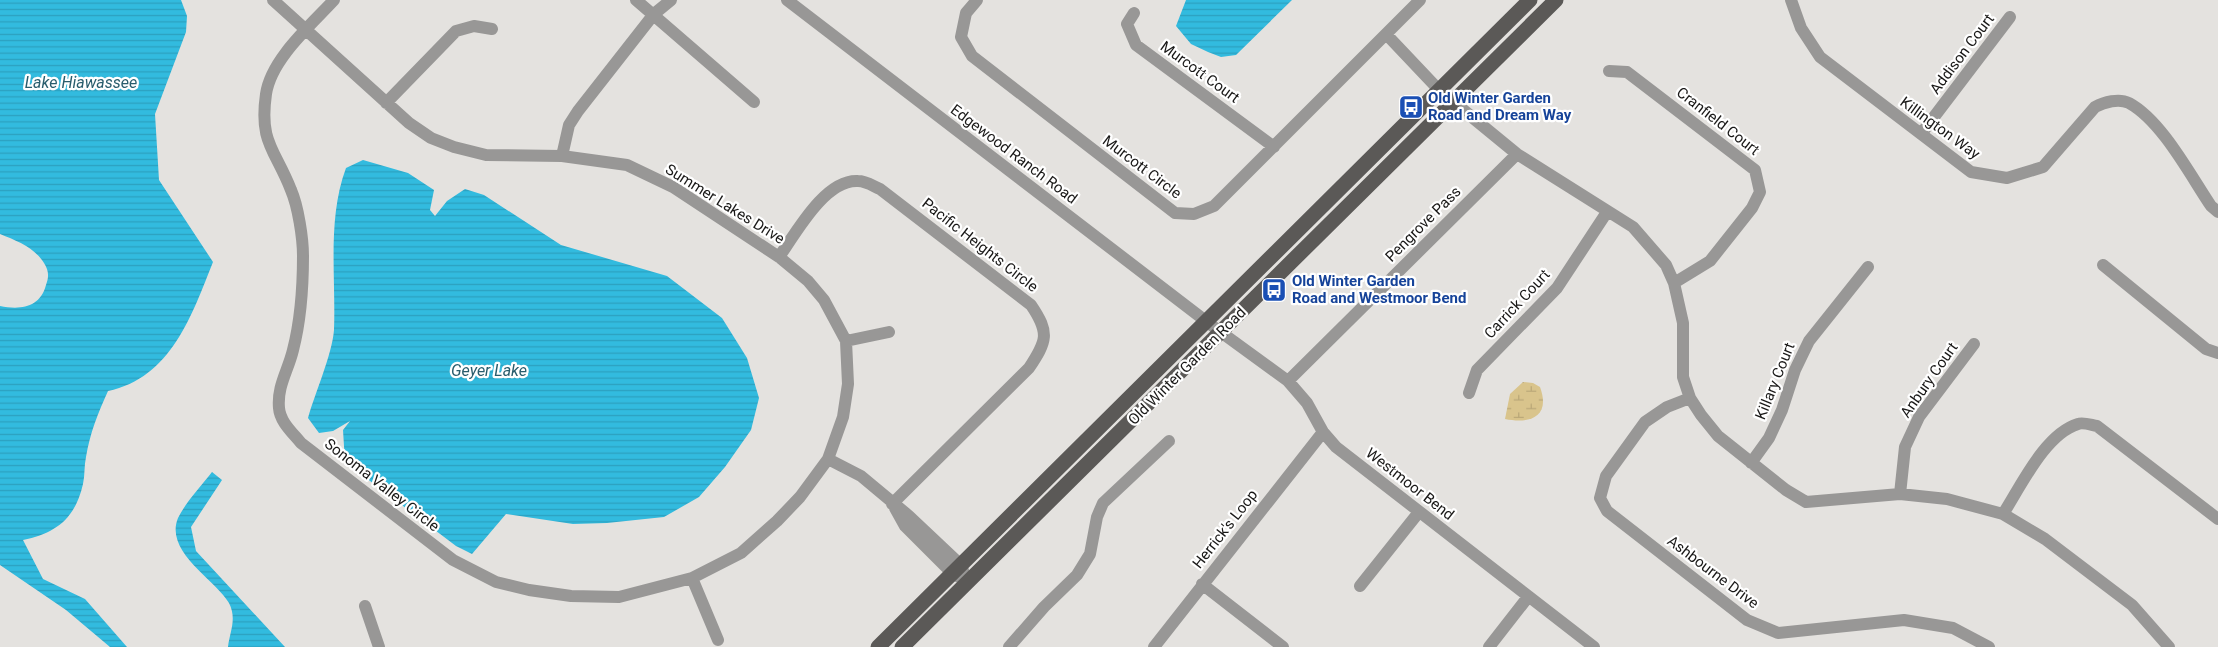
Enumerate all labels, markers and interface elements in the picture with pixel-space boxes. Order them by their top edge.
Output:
street label: Addison Court [1926,10,1998,98]
street label: Murcott Court [1157,37,1243,107]
water label: Lake Hiawassee [25,73,137,92]
street label: Cranfield Court [1673,83,1763,159]
place label: Old Winter Garden Road and Dream Way [1428,89,1572,124]
street label: Killington Way [1897,93,1983,163]
bus stop icon: Old Winter Garden Road and Dream Way [1398,94,1424,120]
street label: Edgewood Ranch Road [947,101,1081,207]
street label: Murcott Circle [1099,132,1185,203]
street label: Summer Lakes Drive [662,160,788,248]
street label: Pengrove Pass [1382,183,1464,265]
street label: Pacific Heights Circle [918,194,1042,296]
street label: Carrick Court [1480,266,1554,342]
place label: Old Winter Garden Road and Westmoor Bend [1292,272,1466,307]
bus stop icon: Old Winter Garden Road and Westmoor Bend [1261,277,1287,303]
street label: Old Winter Garden Road [1124,303,1250,429]
street label: Anbury Court [1896,339,1962,421]
street label: Killary Court [1751,340,1799,422]
water label: Geyer Lake [451,361,527,380]
street label: Sonoma Valley Circle [321,435,443,535]
street label: Westmoor Bend [1362,444,1458,524]
street label: Herrick's Loop [1189,486,1261,572]
street label: Ashbourne Drive [1664,532,1762,612]

